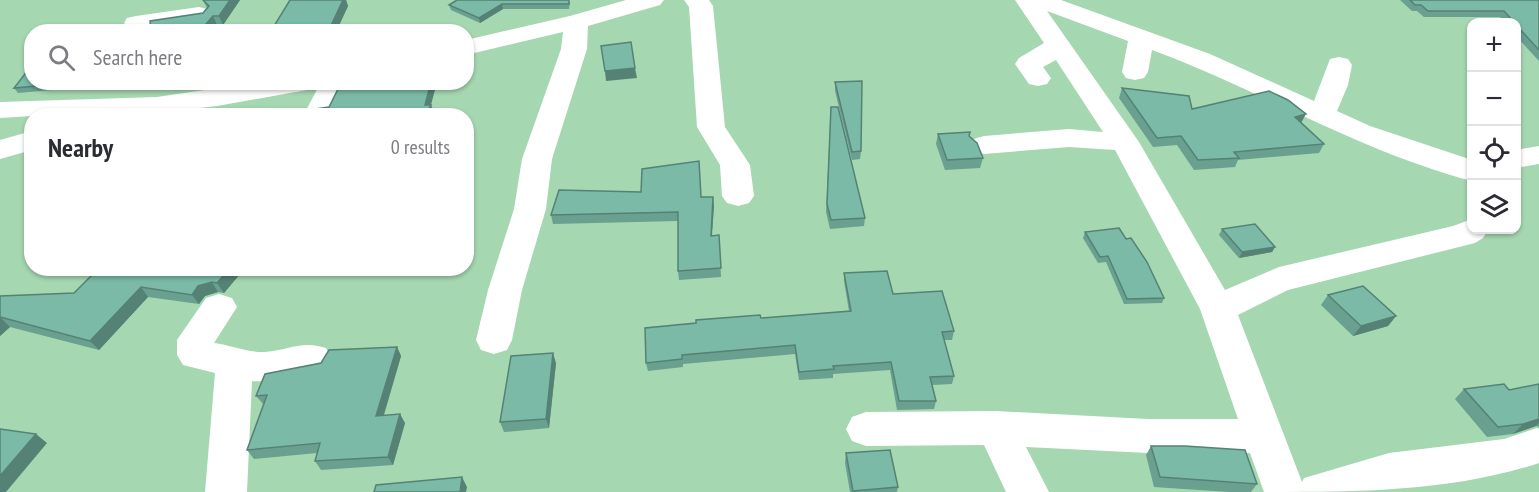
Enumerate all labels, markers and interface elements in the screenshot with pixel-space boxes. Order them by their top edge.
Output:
map controls [1467,18,1521,234]
button: + [1467,18,1521,72]
search box [24,24,474,90]
icon: search [45,41,78,74]
text: Search here [93,43,182,71]
button: − [1467,72,1521,126]
button: locate [1467,126,1521,180]
text: Nearby [48,131,113,164]
text: 0 results [391,134,450,160]
button: layers [1467,180,1521,234]

